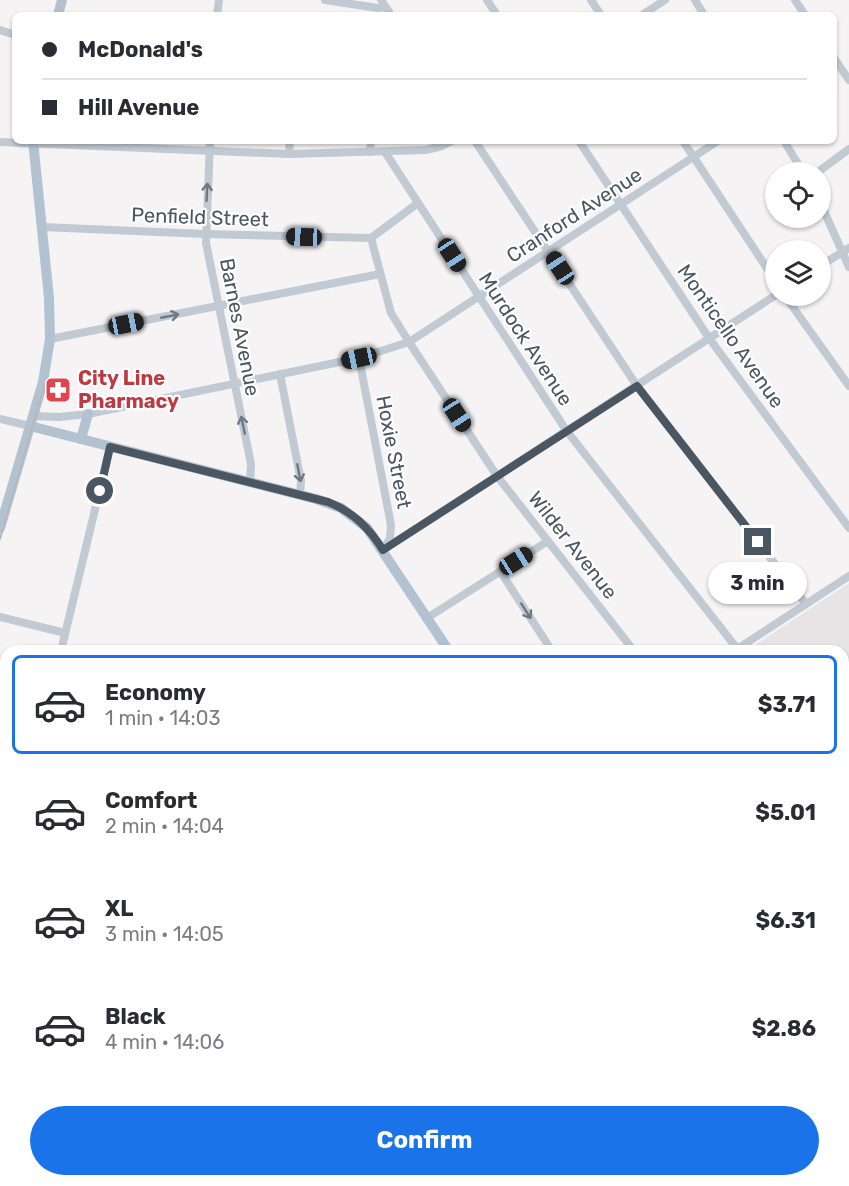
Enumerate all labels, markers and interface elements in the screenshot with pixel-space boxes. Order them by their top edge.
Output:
text: McDonald's [78,36,203,63]
text: Hill Avenue [78,94,199,121]
street label: Cranford Avenue [502,162,646,268]
map controls [765,162,831,306]
button: locate [765,162,831,228]
one-way arrow [202,183,213,203]
street label: Penfield Street [131,203,269,231]
car [286,227,322,247]
car [435,235,469,275]
button: layers [765,240,831,306]
car [543,248,577,288]
street label: Barnes Avenue [215,256,265,398]
street label: Monticello Avenue [672,260,790,412]
street label: Murdock Avenue [474,268,578,410]
one-way arrow [159,310,179,321]
car [107,312,145,336]
car [340,345,378,371]
place label: City Line Pharmacy [78,366,179,413]
pharmacy icon: City Line Pharmacy [43,375,73,405]
street label: Hoxie Street [371,393,417,511]
car [440,395,474,435]
one-way arrow [237,416,248,436]
one-way arrow [294,463,305,482]
route start [86,477,113,504]
street label: Wilder Avenue [523,486,623,604]
route end [744,528,771,555]
car [496,544,536,578]
callout: 3 min [708,563,807,605]
text: 3 min [730,571,785,595]
one-way arrow [520,602,532,619]
icon: car [33,678,87,732]
text: Economy [105,679,206,706]
text: $3.71 [758,691,816,718]
text: 1 min · 14:03 [105,706,220,730]
icon: car [33,786,87,840]
text: Comfort [105,787,197,814]
text: $5.01 [755,799,816,826]
text: 2 min · 14:04 [105,814,224,838]
icon: car [33,894,87,948]
text: XL [105,895,133,922]
text: $6.31 [756,907,816,934]
text: 3 min · 14:05 [105,922,224,946]
icon: car [33,1002,87,1056]
text: Black [105,1003,166,1030]
text: $2.86 [752,1015,816,1042]
text: 4 min · 14:06 [105,1030,224,1054]
button: Confirm [30,1106,819,1175]

